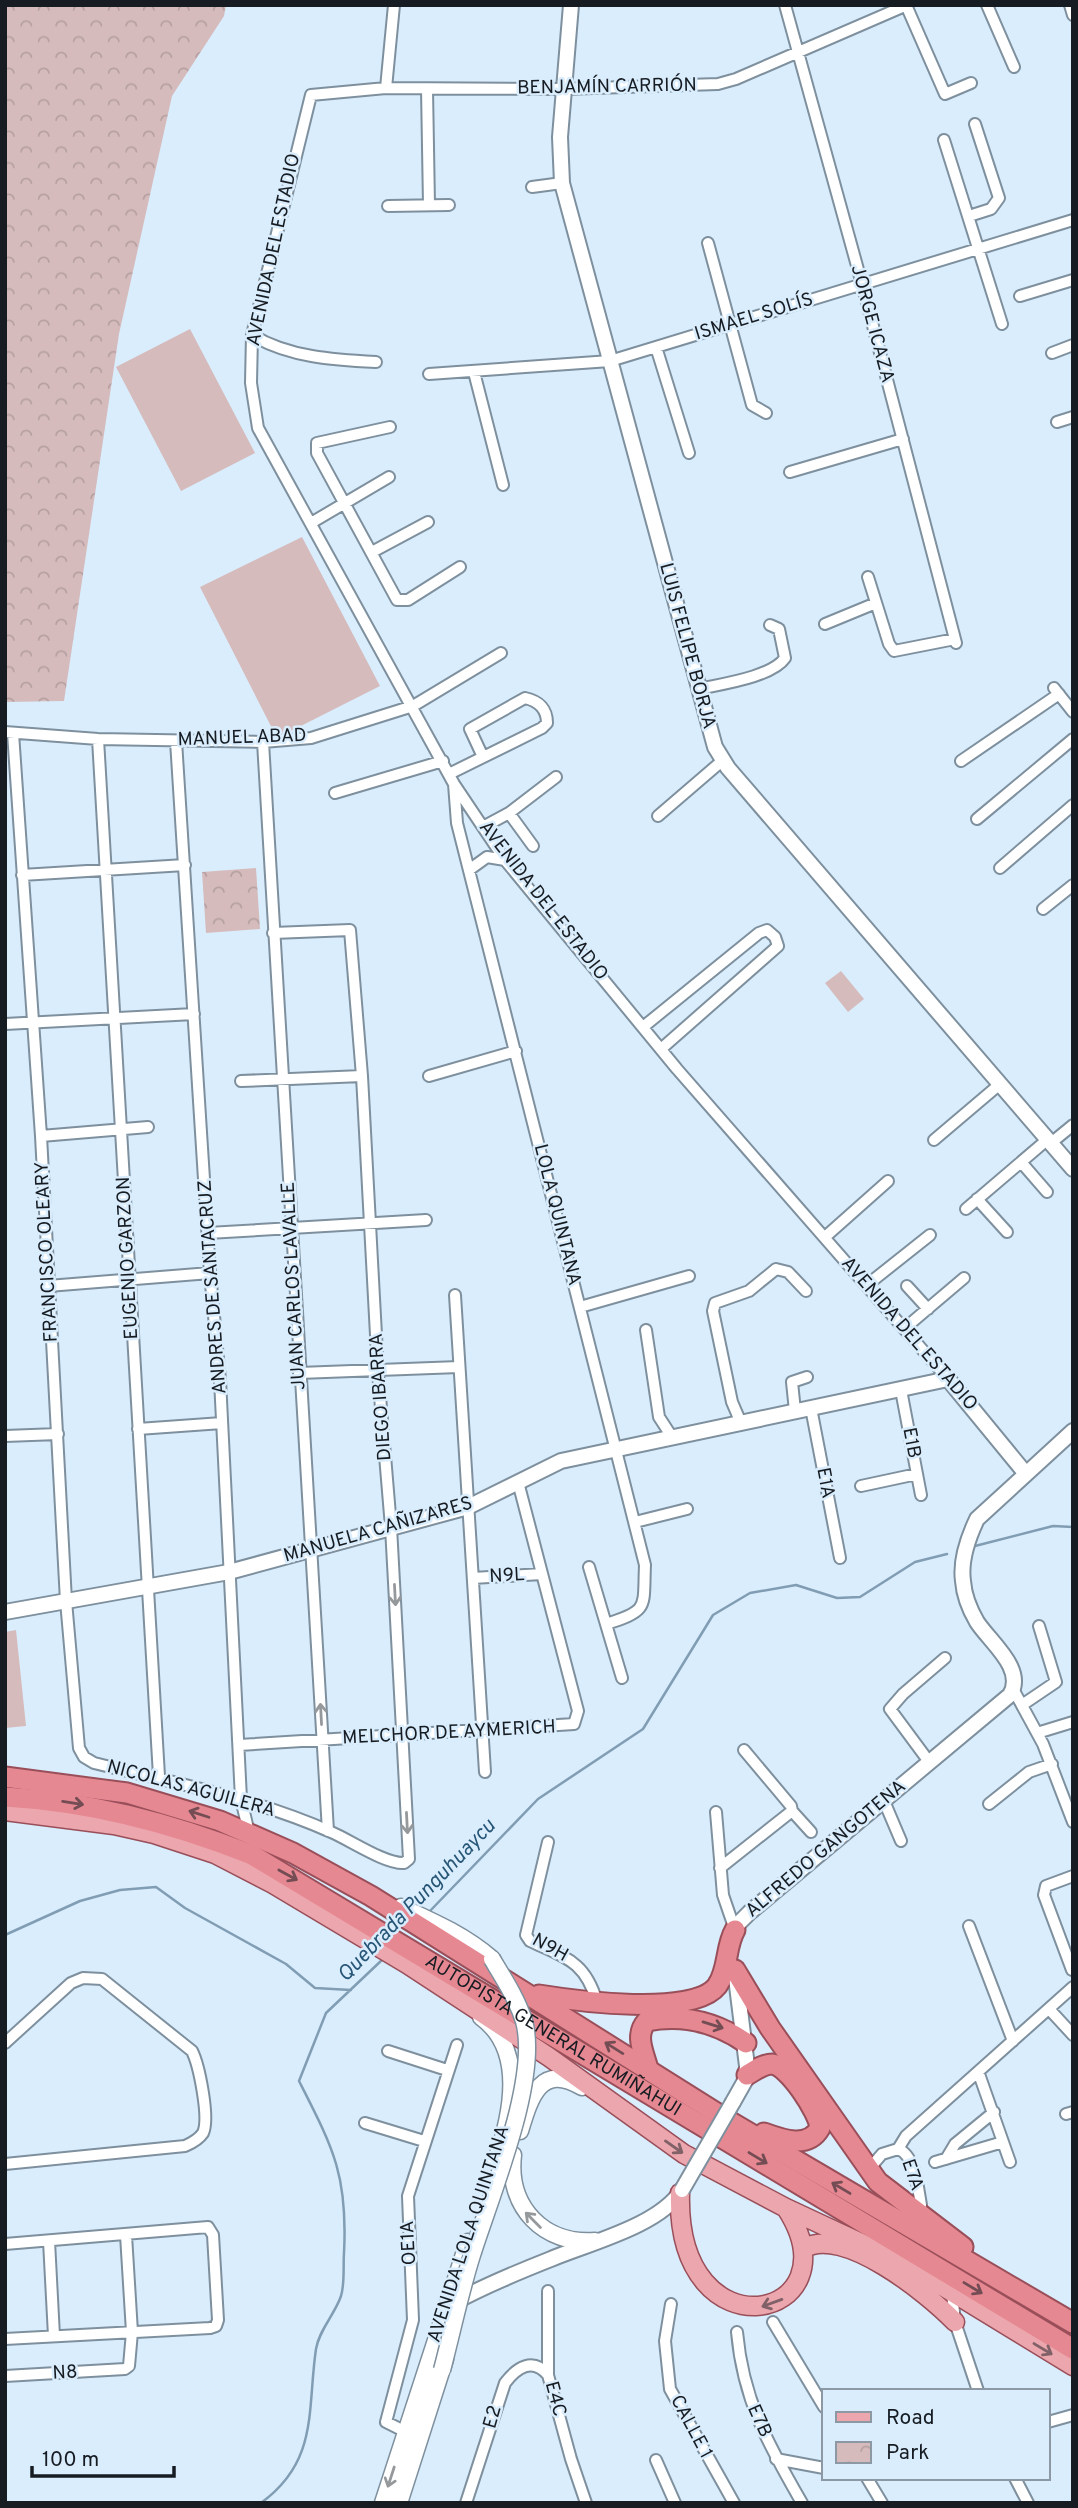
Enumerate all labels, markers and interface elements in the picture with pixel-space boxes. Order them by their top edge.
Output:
street label: BENJAMÍN CARRIÓN [517,72,697,101]
street label: AVENIDA DEL ESTADIO [242,151,306,349]
street label: JORGE ICAZA [845,262,899,386]
street label: ISMAEL SOLÍS [692,287,816,346]
street label: LUIS FELIPE BORJA [653,560,721,732]
street label: MANUEL ABAD [177,724,307,752]
street label: AVENIDA DEL ESTADIO [473,816,613,986]
street label: LOLA QUINTANA [528,1142,586,1288]
street label: FRANCISCO OLEARY [30,1161,64,1343]
street label: EUGENIO GARZON [112,1176,144,1340]
street label: ANDRES DE SANTACRUZ [194,1179,232,1395]
street label: JUAN CARLOS LAVALLE [277,1181,311,1391]
street label: AVENIDA DEL ESTADIO [836,1252,982,1416]
street label: DIEGO IBARRA [365,1332,397,1462]
street label: E1B [896,1426,926,1460]
street label: E1A [810,1466,840,1500]
street label: MANUELA CAÑIZARES [280,1491,475,1568]
street label: N9L [489,1563,526,1589]
one-way arrow [388,1584,401,1607]
one-way arrow [314,1703,327,1725]
street label: MELCHOR DE AYMERICH [342,1715,556,1751]
street label: NICOLAS AGUILERA [104,1755,278,1823]
street label: ALFREDO GANGOTENA [741,1775,911,1923]
one-way arrow [61,1797,84,1810]
one-way arrow [188,1806,210,1819]
one-way arrow [401,1811,414,1833]
water label: Quebrada Punguhuaycu [332,1813,502,1988]
one-way arrow [277,1869,298,1882]
street label: N9H [528,1928,572,1968]
street label: AUTOPISTA GENERAL RUMIÑAHUI [420,1950,685,2122]
one-way arrow [701,2019,723,2032]
one-way arrow [605,2040,625,2054]
street label: AVENIDA LOLA QUINTANA [423,2122,515,2346]
one-way arrow [664,2140,683,2154]
one-way arrow [747,2151,767,2165]
street label: E7A [895,2156,929,2194]
one-way arrow [832,2181,852,2195]
one-way arrow [525,2211,542,2228]
street label: OE1A [396,2220,422,2266]
one-way arrow [963,2282,983,2296]
one-way arrow [762,2298,783,2310]
one-way arrow [1032,2342,1052,2356]
street label: N8 [52,2360,78,2386]
street label: E4C [539,2379,571,2419]
legend [822,2389,1050,2480]
street label: CALLE 1 [664,2391,718,2463]
street label: E7B [741,2401,777,2441]
street label: E2 [478,2403,508,2431]
text: Road [886,2405,935,2432]
scale bar [32,2434,173,2478]
text: Park [886,2440,929,2467]
text: 100 m [42,2447,99,2474]
one-way arrow [384,2466,397,2488]

